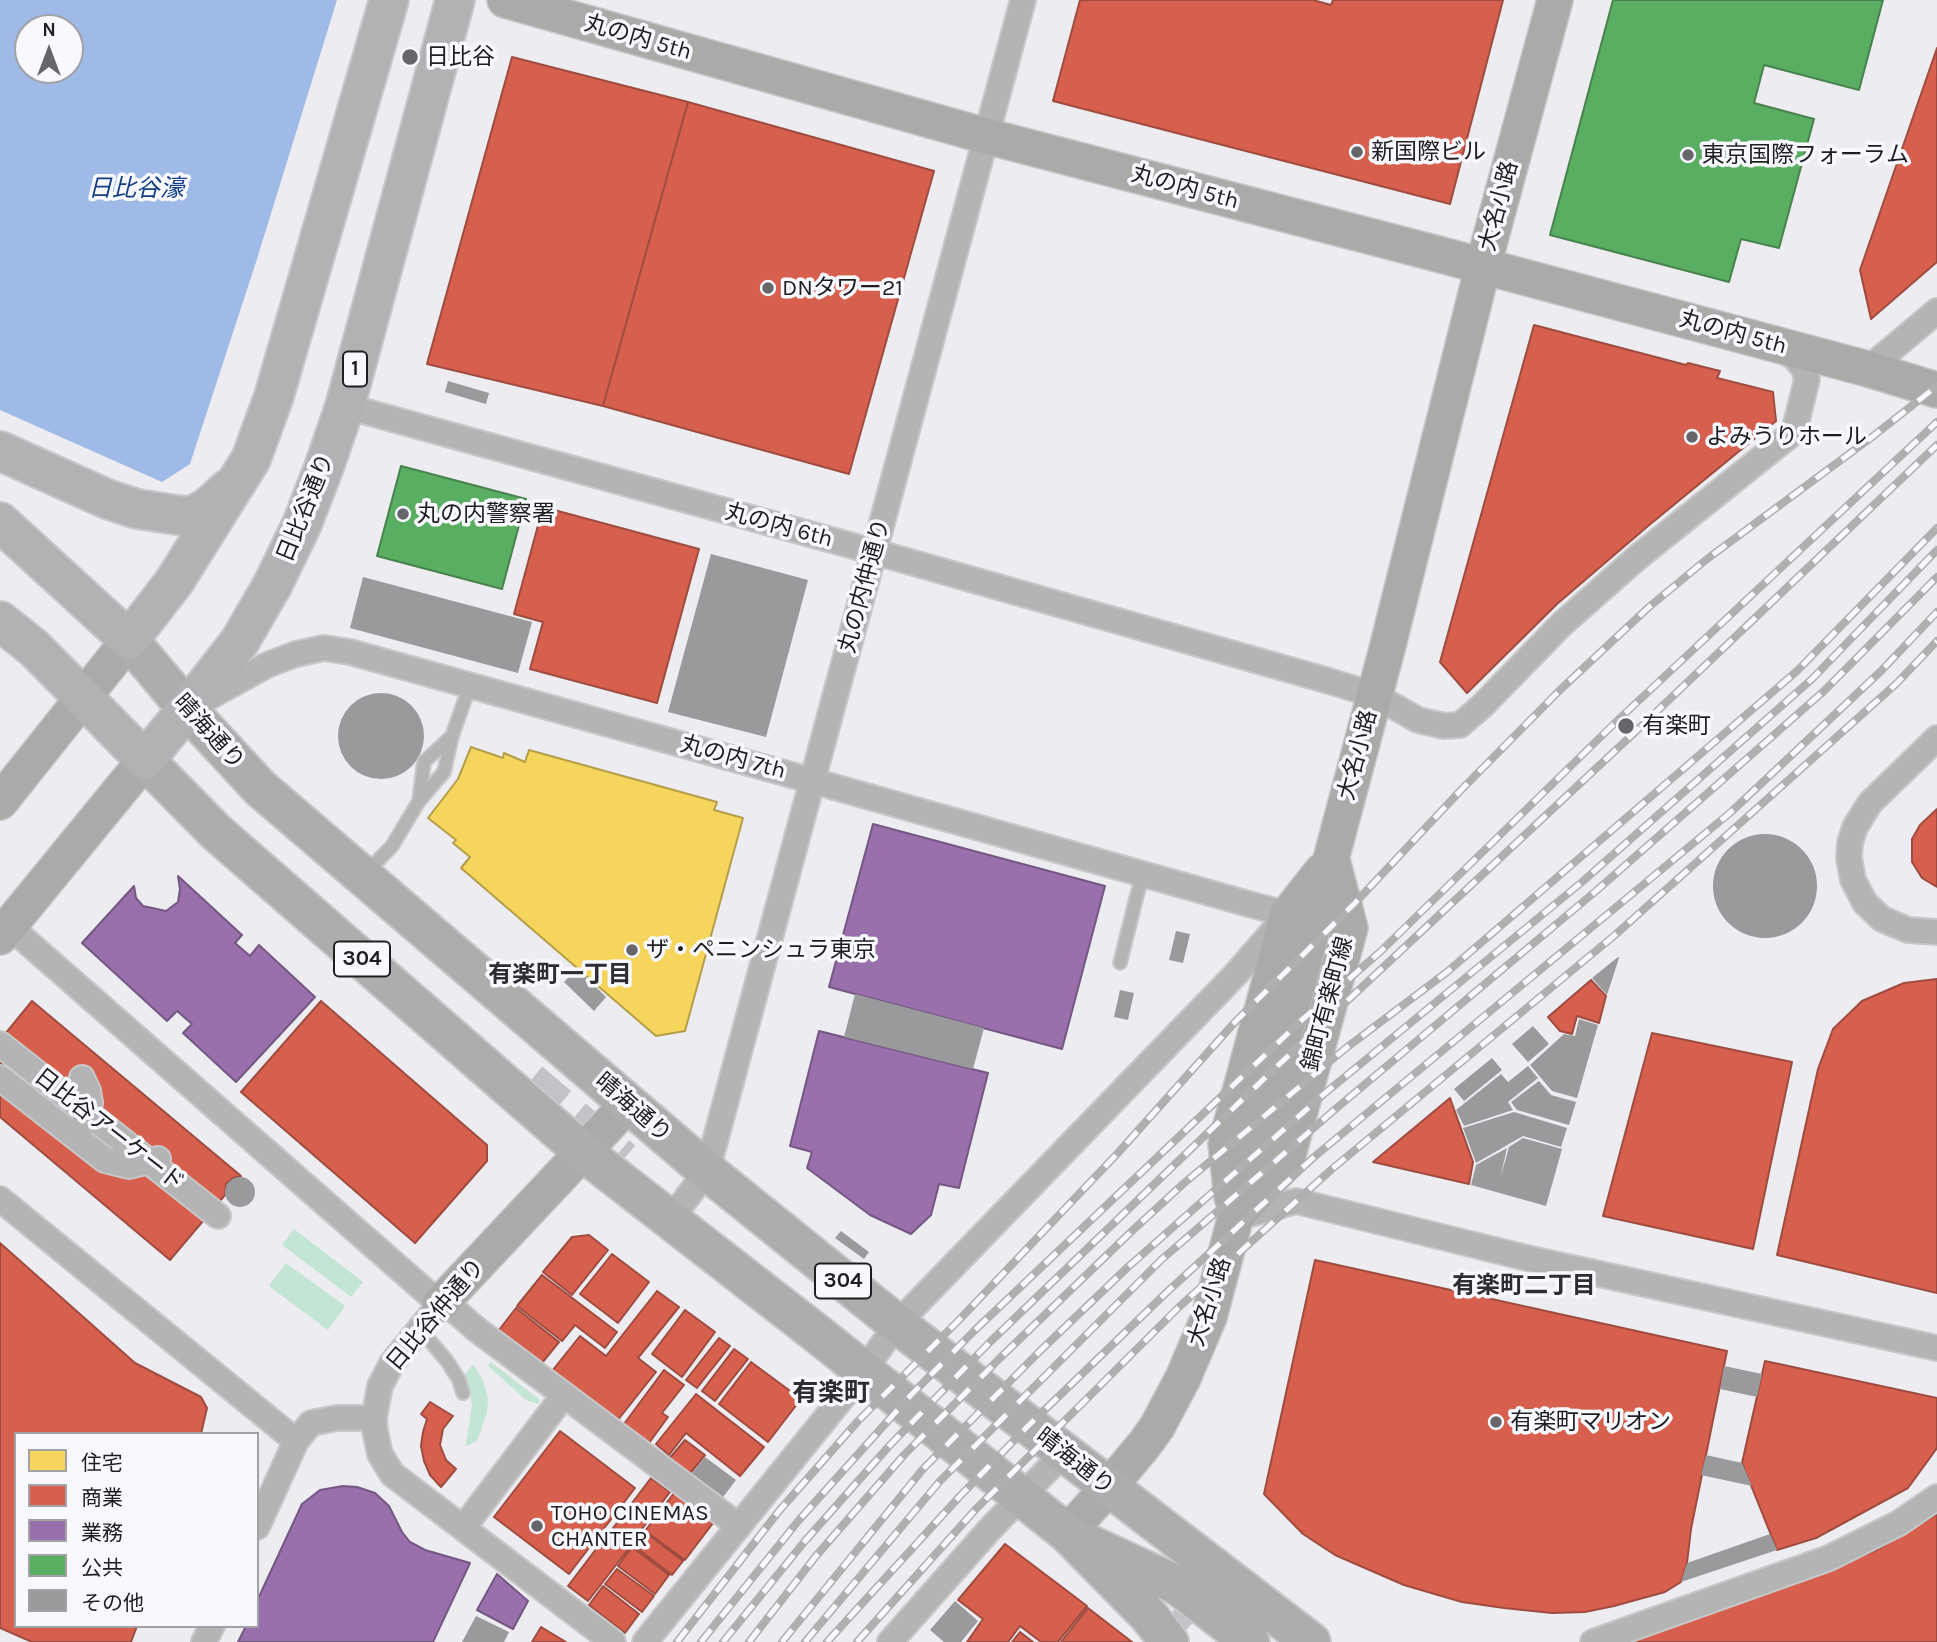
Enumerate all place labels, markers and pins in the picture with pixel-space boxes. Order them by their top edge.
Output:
place label: 日比谷 [426,43,495,71]
marker: 日比谷 [400,47,420,67]
place label: 新国際ビル [1371,138,1486,166]
place label: 東京国際フォーラム [1702,141,1909,169]
marker: 新国際ビル [1349,144,1365,160]
marker: 東京国際フォーラム [1680,147,1696,163]
place label: DNタワー21 [782,274,903,302]
marker: DNタワー21 [760,280,776,296]
place label: よみうりホール [1706,423,1867,451]
marker: よみうりホール [1684,429,1700,445]
place label: 丸の内警察署 [417,500,555,528]
marker: 丸の内警察署 [395,506,411,522]
place label: 有楽町 [1642,712,1711,740]
marker: 有楽町 [1616,716,1636,736]
place label: ザ・ペニンシュラ東京 [646,936,876,964]
marker: ザ・ペニンシュラ東京 [624,942,640,958]
place label: 有楽町マリオン [1510,1408,1671,1436]
marker: 有楽町マリオン [1488,1414,1504,1430]
place label: TOHO CINEMAS CHANTER [551,1499,709,1553]
marker: TOHO CINEMAS CHANTER [529,1518,545,1534]

